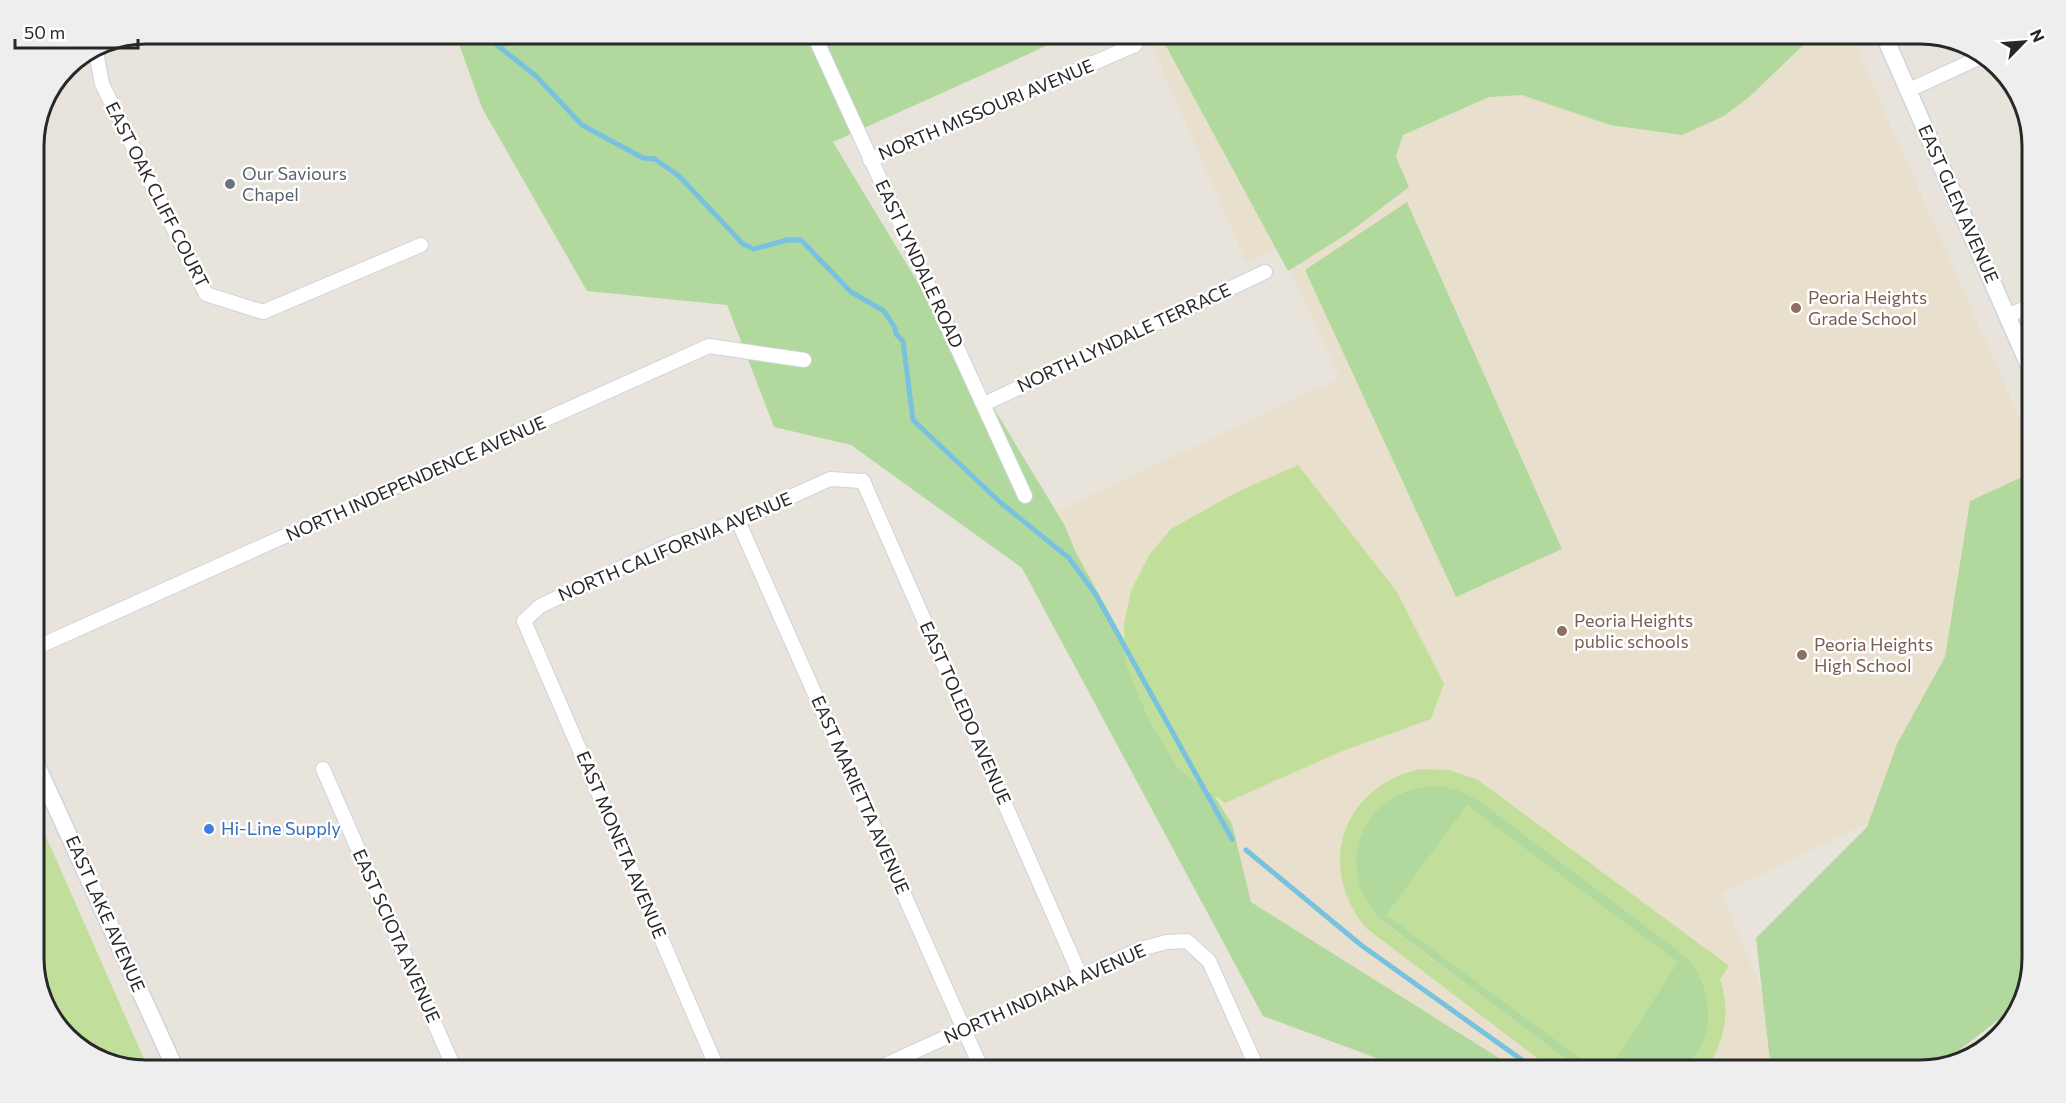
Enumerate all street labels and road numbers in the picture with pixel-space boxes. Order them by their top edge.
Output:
street label: NORTH MISSOURI AVENUE [875,54,1097,164]
street label: EAST OAK CLIFF COURT [101,98,214,291]
street label: EAST GLEN AVENUE [1914,121,2004,286]
street label: EAST LYNDALE ROAD [871,176,969,351]
street label: NORTH LYNDALE TERRACE [1013,278,1234,396]
street label: NORTH INDEPENDENCE AVENUE [282,411,549,546]
street label: NORTH CALIFORNIA AVENUE [554,487,795,605]
street label: EAST TOLEDO AVENUE [916,618,1016,808]
street label: EAST MARIETTA AVENUE [807,692,915,897]
street label: EAST MONETA AVENUE [572,747,671,942]
street label: EAST LAKE AVENUE [62,832,150,995]
street label: EAST SCIOTA AVENUE [349,845,445,1026]
street label: NORTH INDIANA AVENUE [940,939,1149,1048]

